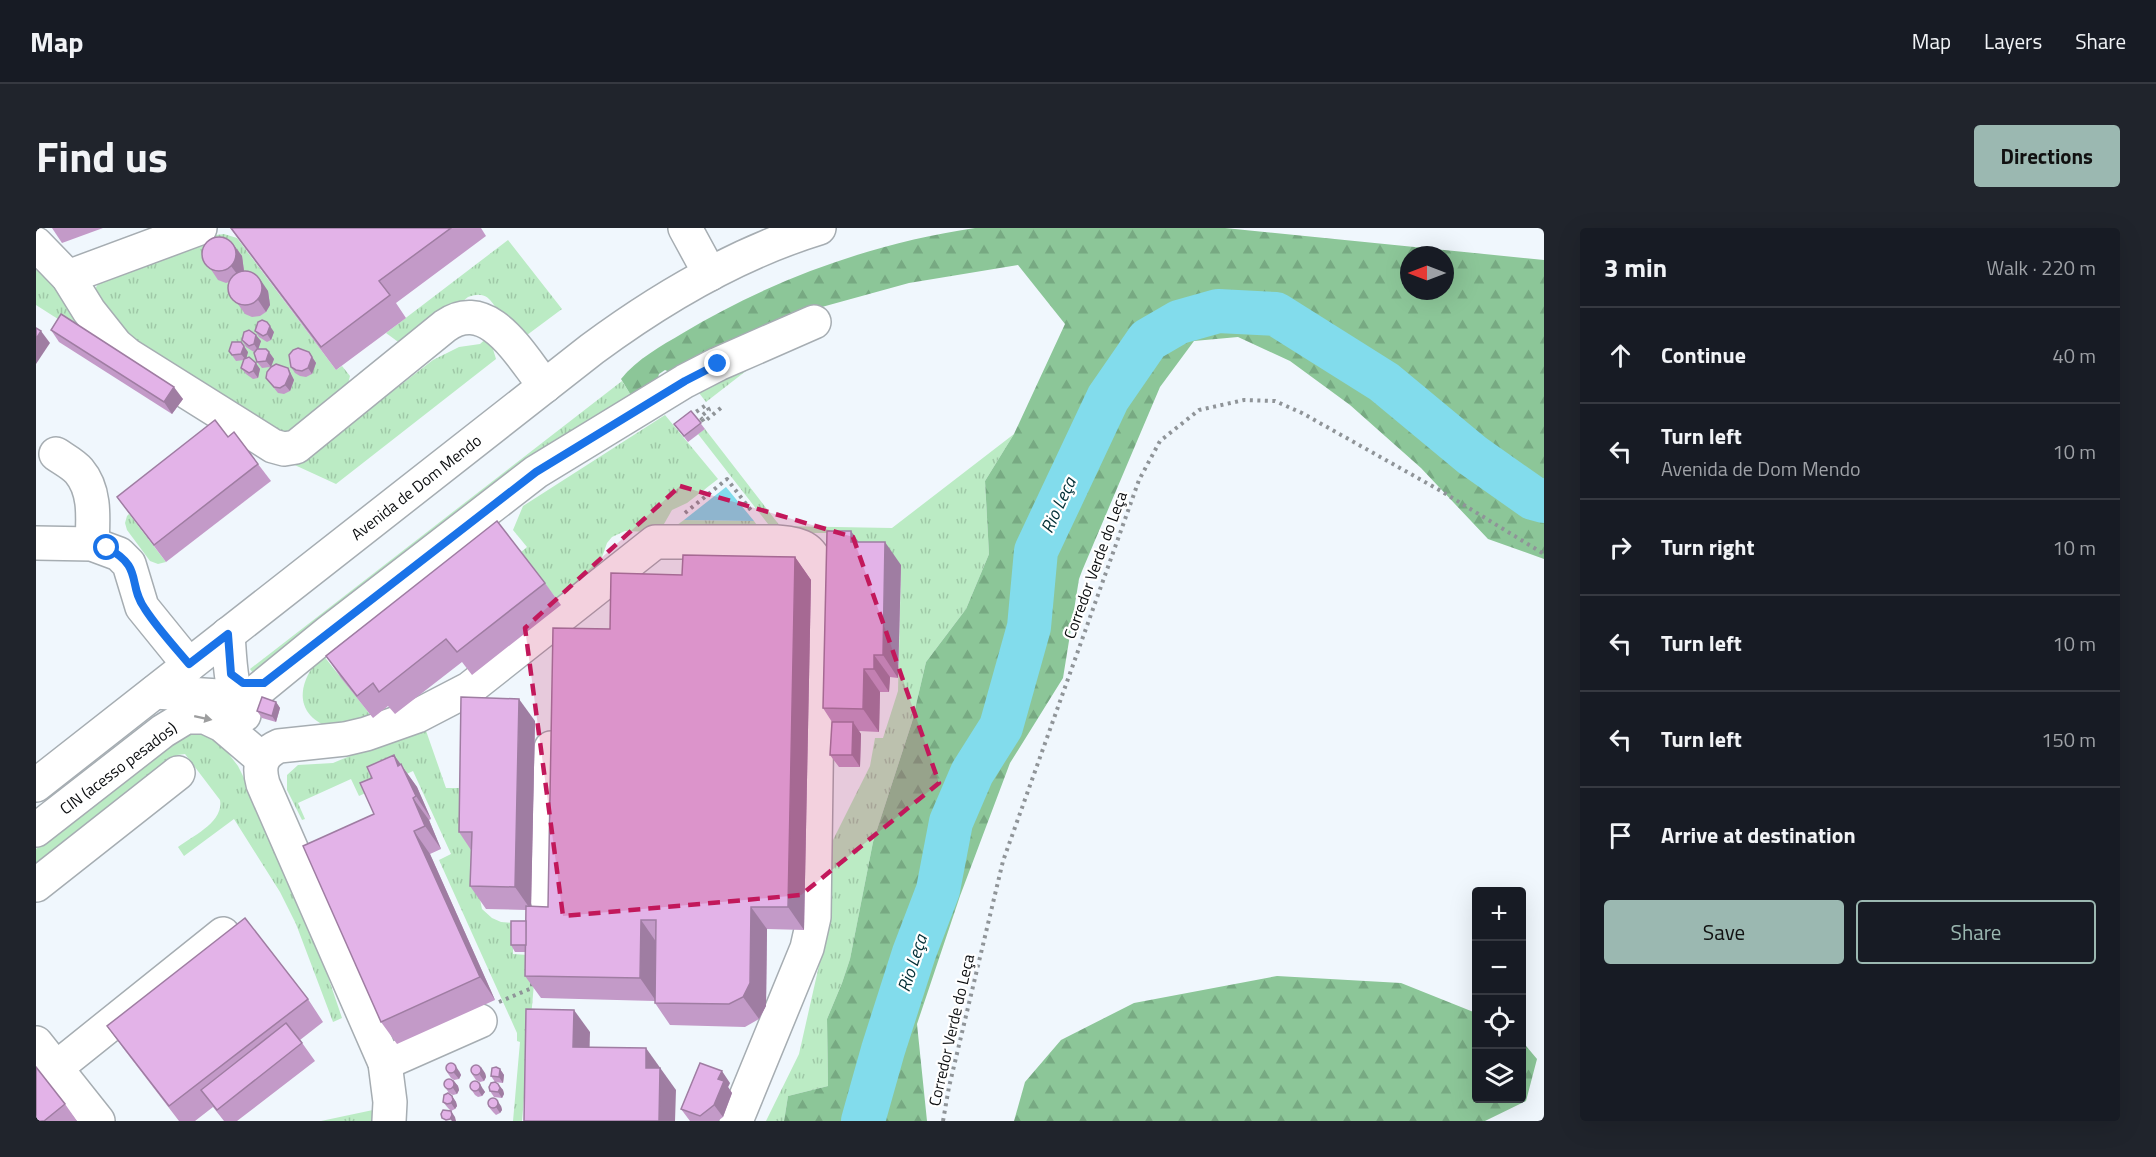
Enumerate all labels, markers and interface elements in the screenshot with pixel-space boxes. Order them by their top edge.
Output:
text: Map [30,20,84,63]
text: Map [1912,25,1951,57]
text: Layers [1984,25,2042,57]
text: Share [2075,25,2126,57]
text: Find us [36,124,168,188]
button: Directions [1974,125,2120,187]
north arrow [1400,246,1454,300]
text: 3 min [1604,248,1667,287]
text: Walk · 220 m [1987,252,2096,283]
text: Continue [1661,338,1746,372]
icon: ahead [1604,339,1637,372]
text: 40 m [2052,340,2096,371]
route end [704,350,730,376]
text: Turn left [1661,419,1742,453]
street label: Avenida de Dom Mendo [346,428,486,546]
icon: left [1604,435,1637,468]
text: 10 m [2052,436,2096,467]
text: Avenida de Dom Mendo [1661,453,1861,484]
water label: Rio Leça [1033,472,1083,537]
street label: Corredor Verde do Leça [1057,488,1133,642]
text: Turn right [1661,530,1755,564]
icon: right [1604,531,1637,564]
text: 10 m [2052,532,2096,563]
route start [93,534,119,560]
text: Turn left [1661,626,1742,660]
icon: left [1604,627,1637,660]
text: 10 m [2052,628,2096,659]
one-way arrow [194,714,212,724]
street label: CIN (acesso pesados) [54,716,182,820]
text: Turn left [1661,722,1742,756]
icon: left [1604,723,1637,756]
text: 150 m [2041,724,2096,755]
text: Arrive at destination [1661,818,1856,852]
icon: arrive [1604,819,1637,852]
map controls [1472,887,1526,1103]
button: + [1472,887,1526,941]
button: Save [1604,900,1844,964]
button: Share [1856,900,2096,964]
water label: Rio Leça [890,930,934,995]
button: − [1472,941,1526,995]
street label: Corredor Verde do Leça [922,952,980,1108]
button: locate [1472,995,1526,1049]
button: layers [1472,1049,1526,1103]

